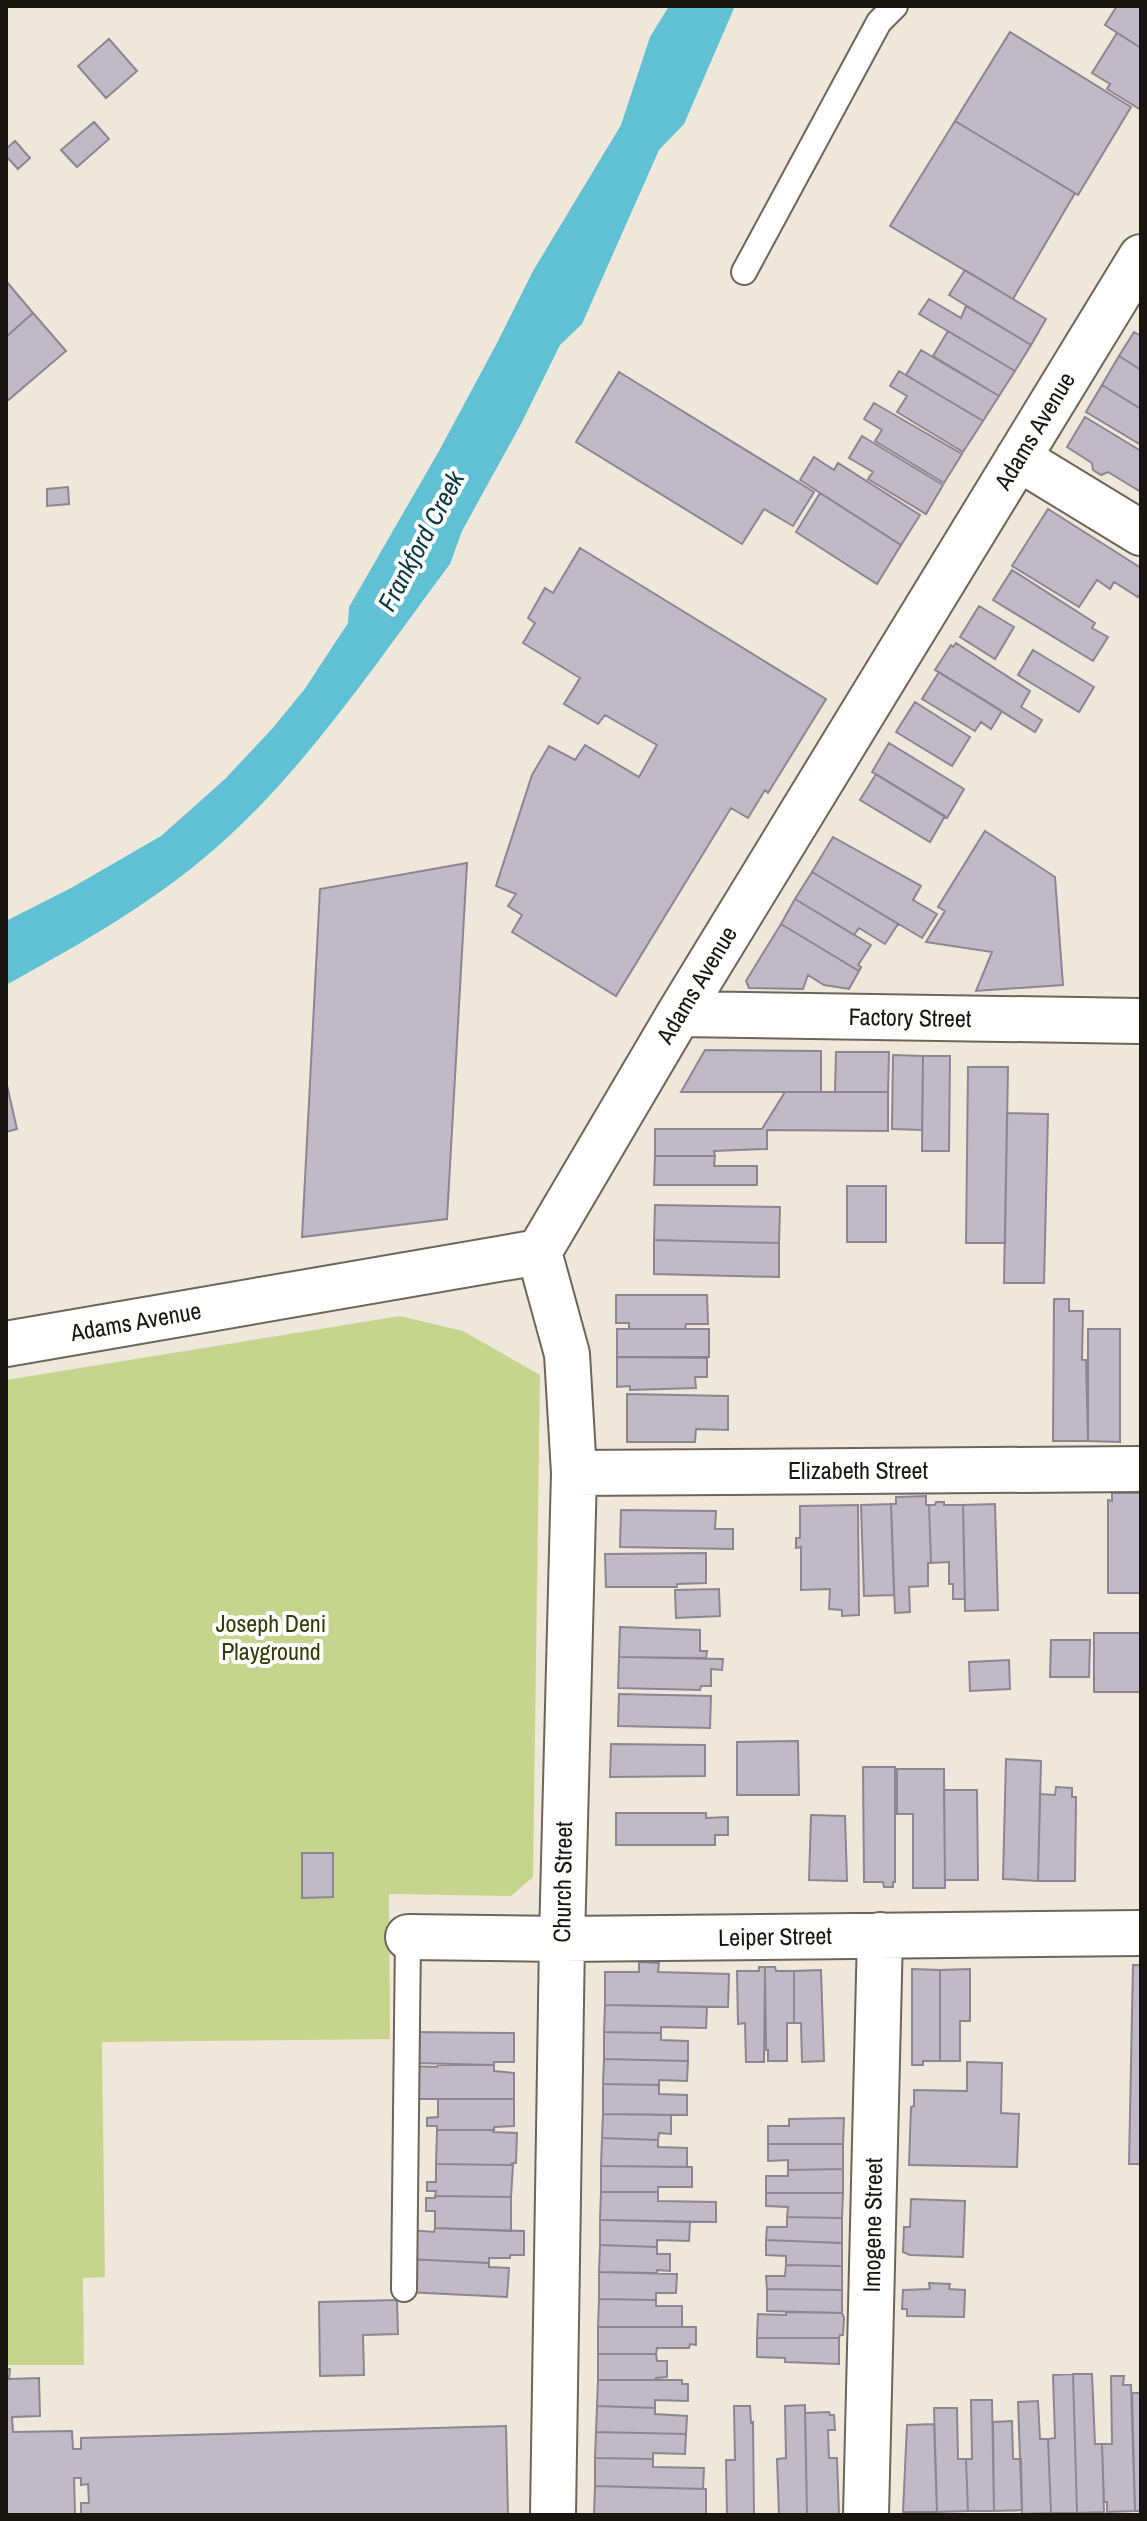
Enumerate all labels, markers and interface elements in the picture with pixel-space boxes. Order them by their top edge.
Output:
street label: Adams Avenue [986,366,1082,496]
water label: Frankford Creek [369,463,473,617]
street label: Adams Avenue [648,920,744,1050]
street label: Factory Street [848,1000,972,1034]
street label: Adams Avenue [67,1294,204,1348]
street label: Elizabeth Street [788,1454,929,1486]
park label: Joseph Deni Playground [216,1607,326,1667]
street label: Church Street [545,1820,579,1943]
street label: Leiper Street [718,1919,833,1953]
street label: Imogene Street [855,2157,889,2293]

